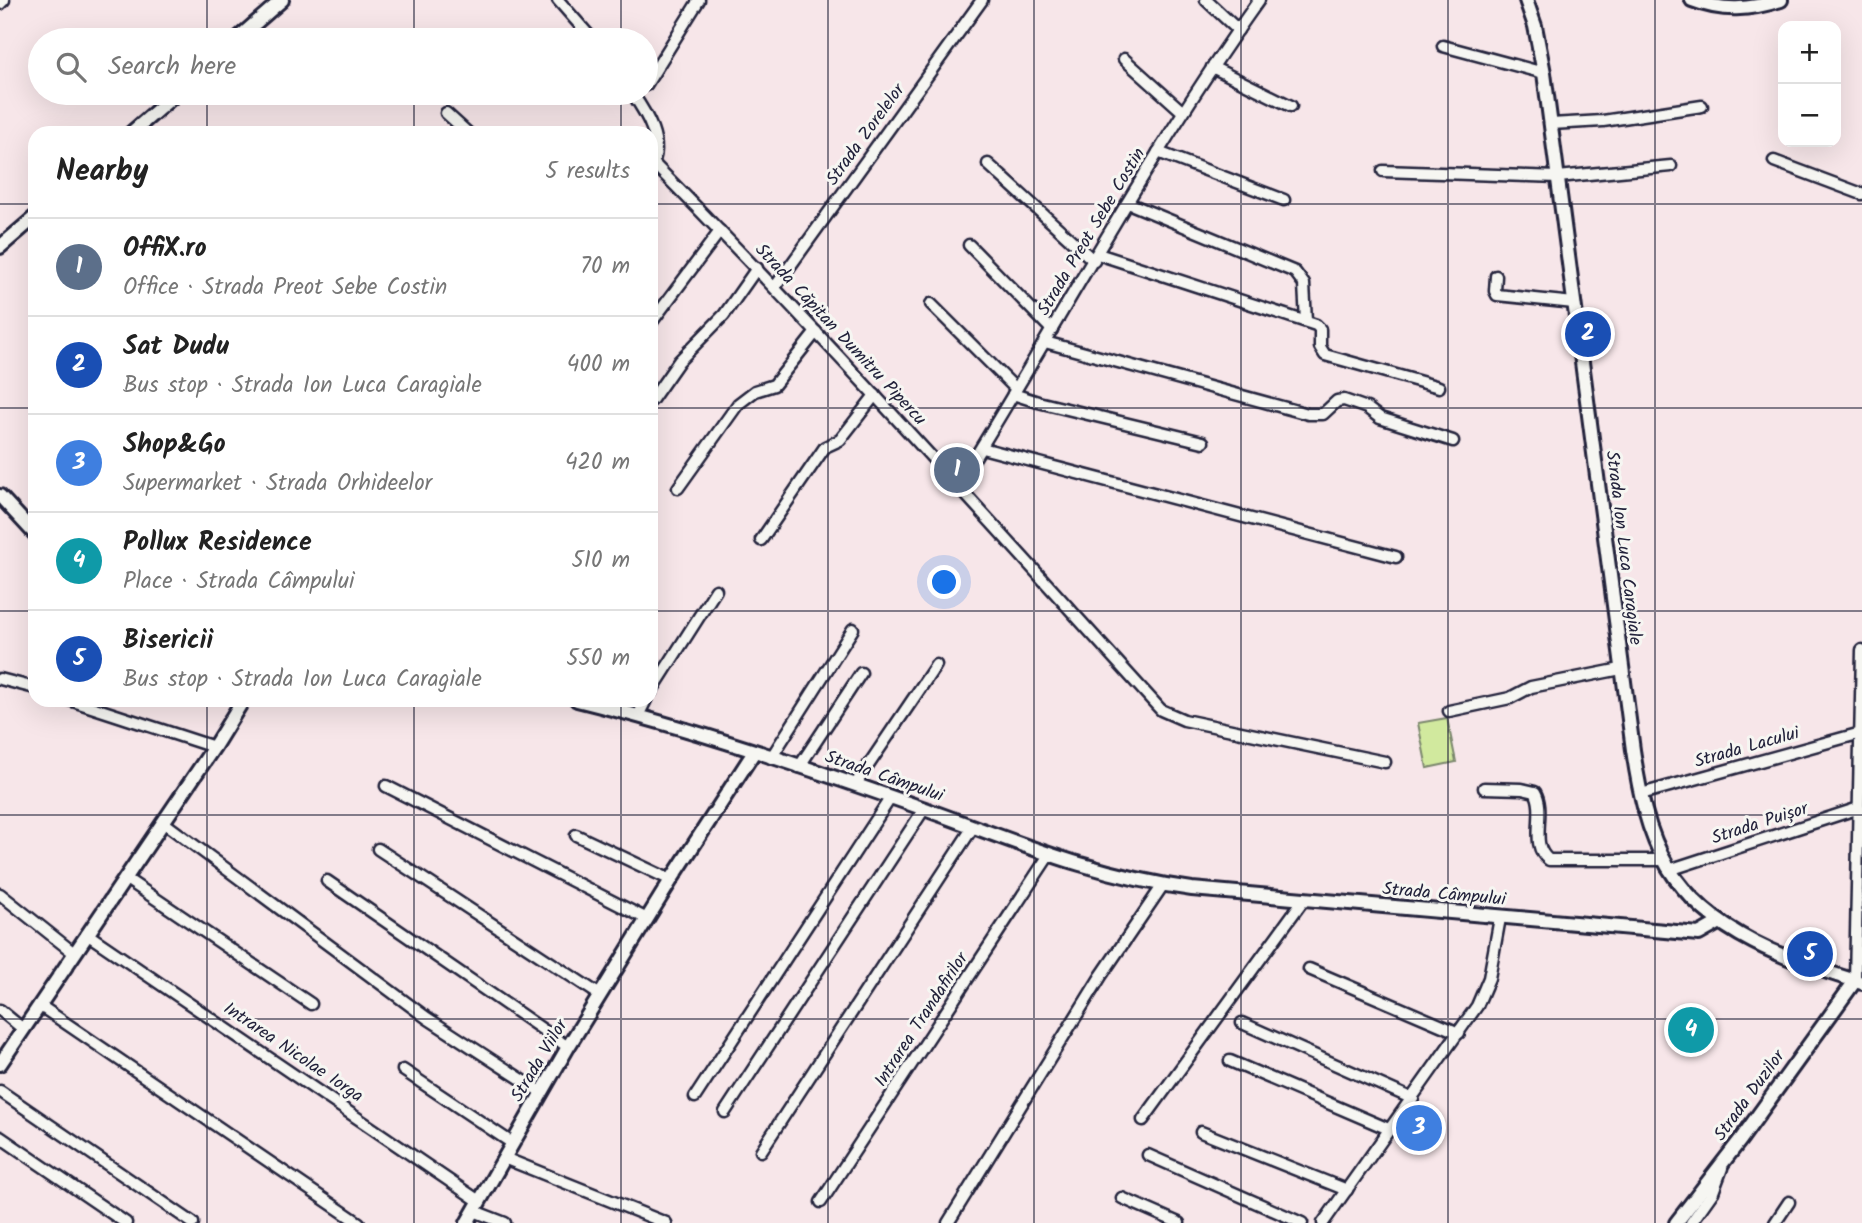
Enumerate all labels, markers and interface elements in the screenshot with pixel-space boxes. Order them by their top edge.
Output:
map controls [1778,21,1841,147]
button: + [1778,21,1841,84]
search box [28,28,658,105]
text: Search here [108,46,236,88]
icon: search [52,48,90,86]
street label: Strada Zorelelor [819,77,914,192]
button: − [1778,84,1841,147]
street label: Strada Preot Sebe Costin [1030,142,1154,322]
text: Nearby [56,148,148,196]
text: 5 results [545,154,630,190]
text: OffiX.ro [123,228,207,270]
street label: Strada Căpitan Dumitru Pipercu [747,237,933,433]
text: 1 [76,249,82,285]
text: 70 m [580,249,630,285]
text: Office · Strada Preot Sebe Costin [123,270,447,306]
pin: 2 [1565,308,1611,360]
text: Sat Dudu [123,326,229,368]
text: 2 [72,347,86,383]
text: 400 m [567,347,630,383]
text: Bus stop · Strada Ion Luca Caragiale [123,368,482,404]
text: Shop&Go [123,424,226,466]
pin: 1 [934,444,980,496]
text: 3 [73,445,85,481]
text: 420 m [565,445,630,481]
street label: Strada Ion Luca Caragiale [1597,449,1649,647]
text: Supermarket · Strada Orhideelor [123,466,432,502]
text: Pollux Residence [123,522,312,564]
text: 4 [73,543,85,579]
text: 510 m [571,543,630,579]
text: Place · Strada Câmpului [123,564,355,600]
your location [927,565,961,599]
text: Bisericii [123,620,213,662]
text: 5 [73,641,85,677]
text: 550 m [566,641,630,677]
text: Bus stop · Strada Ion Luca Caragiale [123,662,482,698]
street label: Strada Lacului [1691,719,1804,777]
street label: Strada Câmpului [821,743,948,811]
street label: Strada Puișor [1708,794,1813,853]
street label: Strada Câmpului [1381,875,1508,915]
pin: 5 [1787,928,1833,980]
street label: Intrarea Trandafirilor [867,946,977,1093]
street label: Intrarea Nicolae Iorga [217,995,369,1111]
pin: 4 [1668,1004,1714,1056]
street label: Strada Viilor [504,1013,577,1108]
street label: Strada Duzilor [1707,1044,1794,1148]
pin: 3 [1396,1102,1442,1154]

